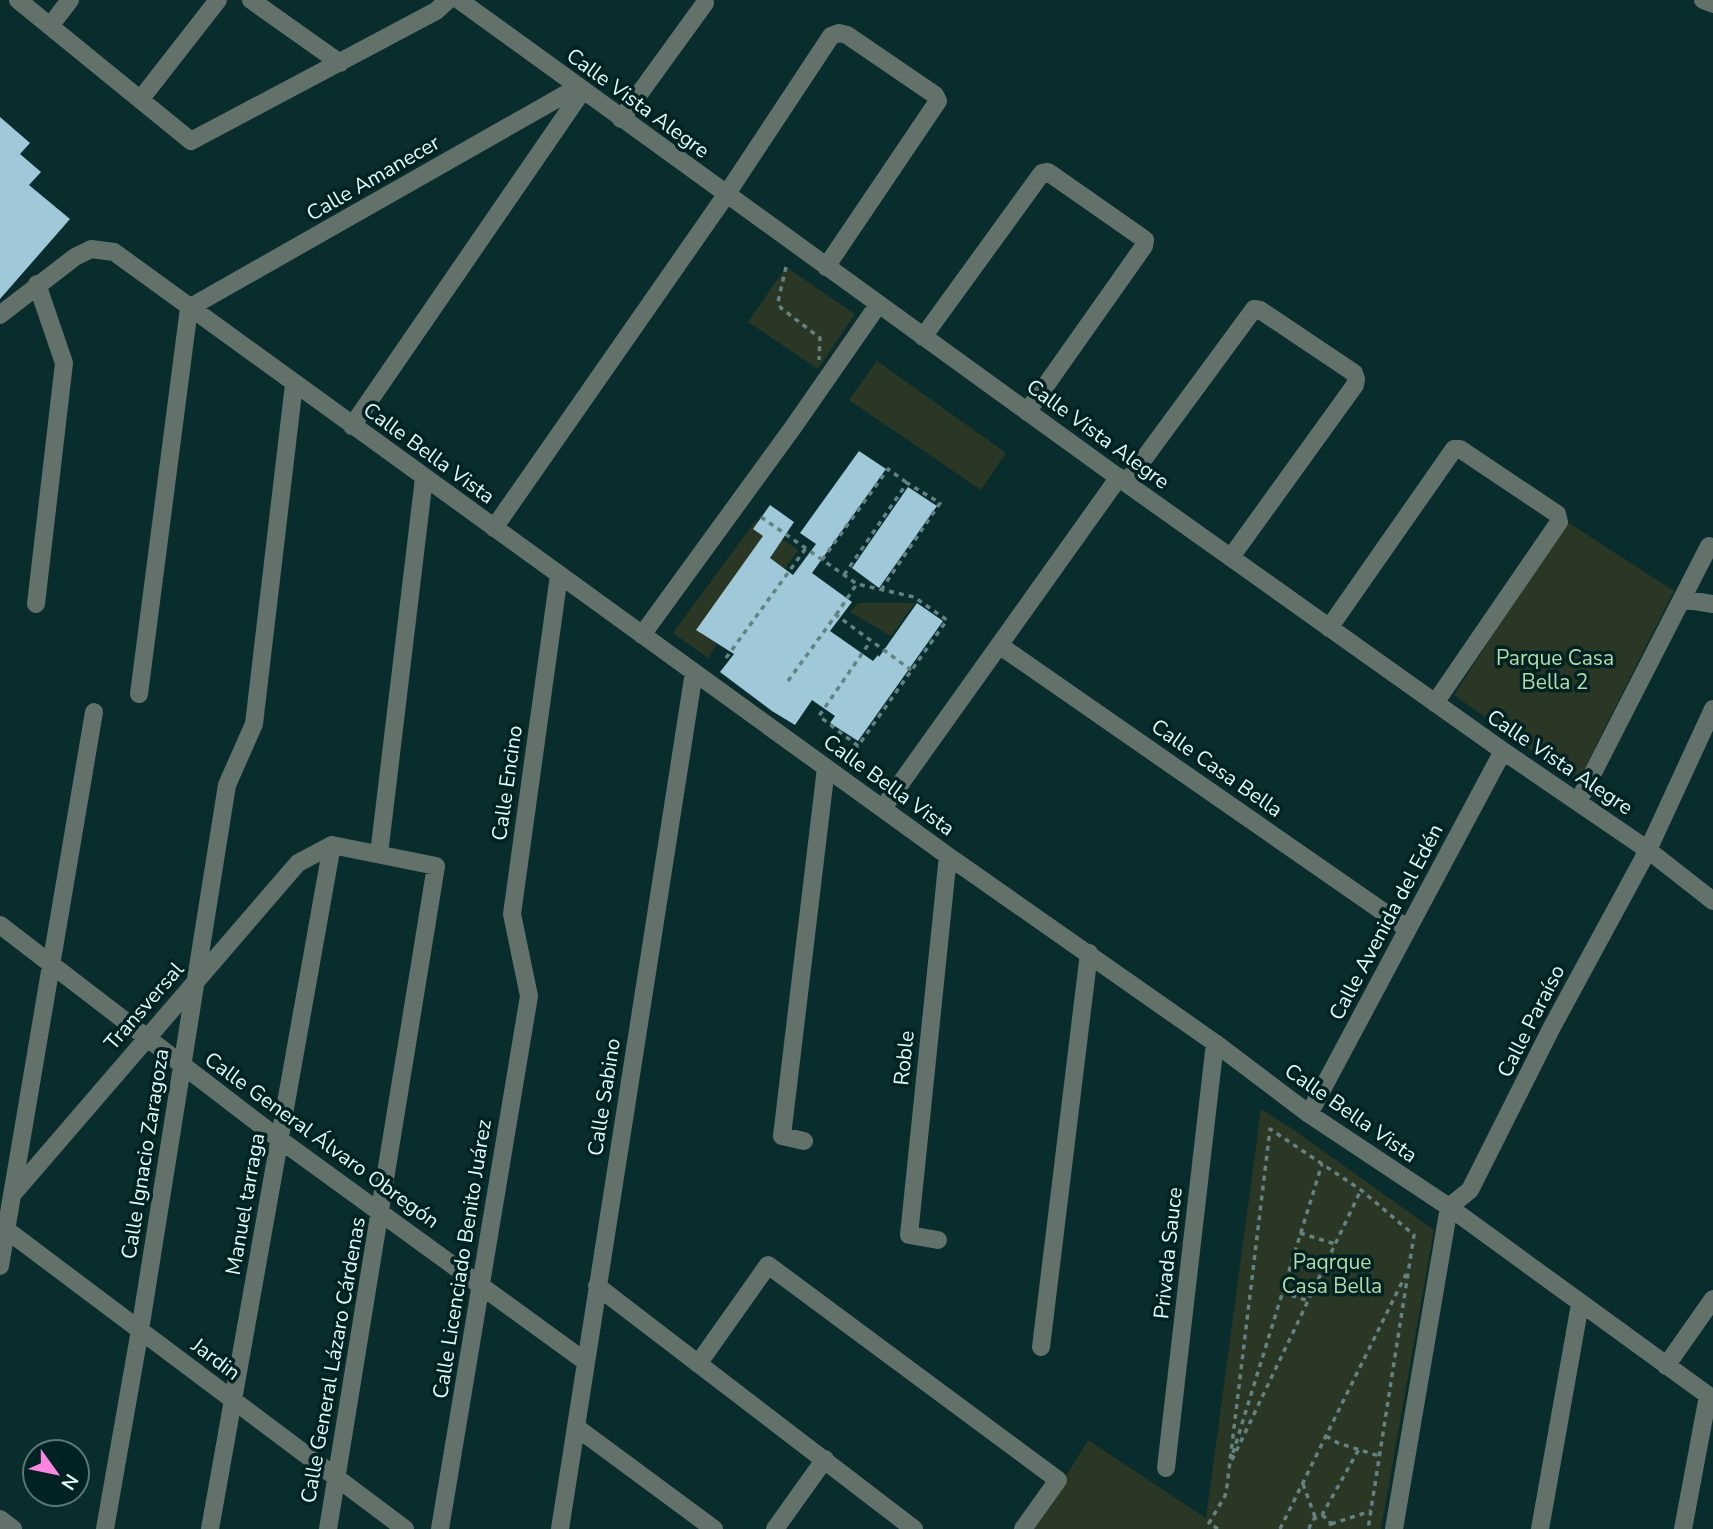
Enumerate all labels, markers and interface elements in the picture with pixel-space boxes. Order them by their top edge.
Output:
street label: Calle Vista Alegre [561,42,715,164]
street label: Calle Amanecer [301,128,445,228]
street label: Calle Vista Alegre [1021,373,1175,495]
street label: Calle Bella Vista [358,396,500,510]
park label: Parque Casa Bella 2 [1496,644,1614,696]
street label: Calle Vista Alegre [1482,703,1638,821]
street label: Calle Casa Bella [1146,712,1288,824]
street label: Calle Encino [485,724,529,842]
street label: Calle Bella Vista [818,728,960,842]
street label: Calle Avenida del Edén [1322,819,1450,1025]
street label: Transversal [98,955,191,1056]
street label: Calle Paraíso [1491,960,1571,1082]
street label: Roble [887,1029,921,1087]
street label: Calle Sabino [581,1036,627,1158]
street label: Calle General Álvaro Obregón [199,1045,445,1235]
street label: Calle Ignacio Zaragoza [115,1047,175,1261]
street label: Calle Bella Vista [1279,1057,1423,1169]
street label: Calle Licenciado Benito Juárez [426,1117,498,1401]
street label: Manuel tarraga [219,1131,271,1277]
street label: Privada Sauce [1147,1186,1189,1320]
street label: Calle General Lázaro Cárdenas [294,1215,372,1505]
park label: Paqrque Casa Bella [1282,1248,1382,1300]
street label: Jardin [185,1331,246,1387]
north arrow [21,1438,91,1508]
text: N [55,1469,84,1495]

